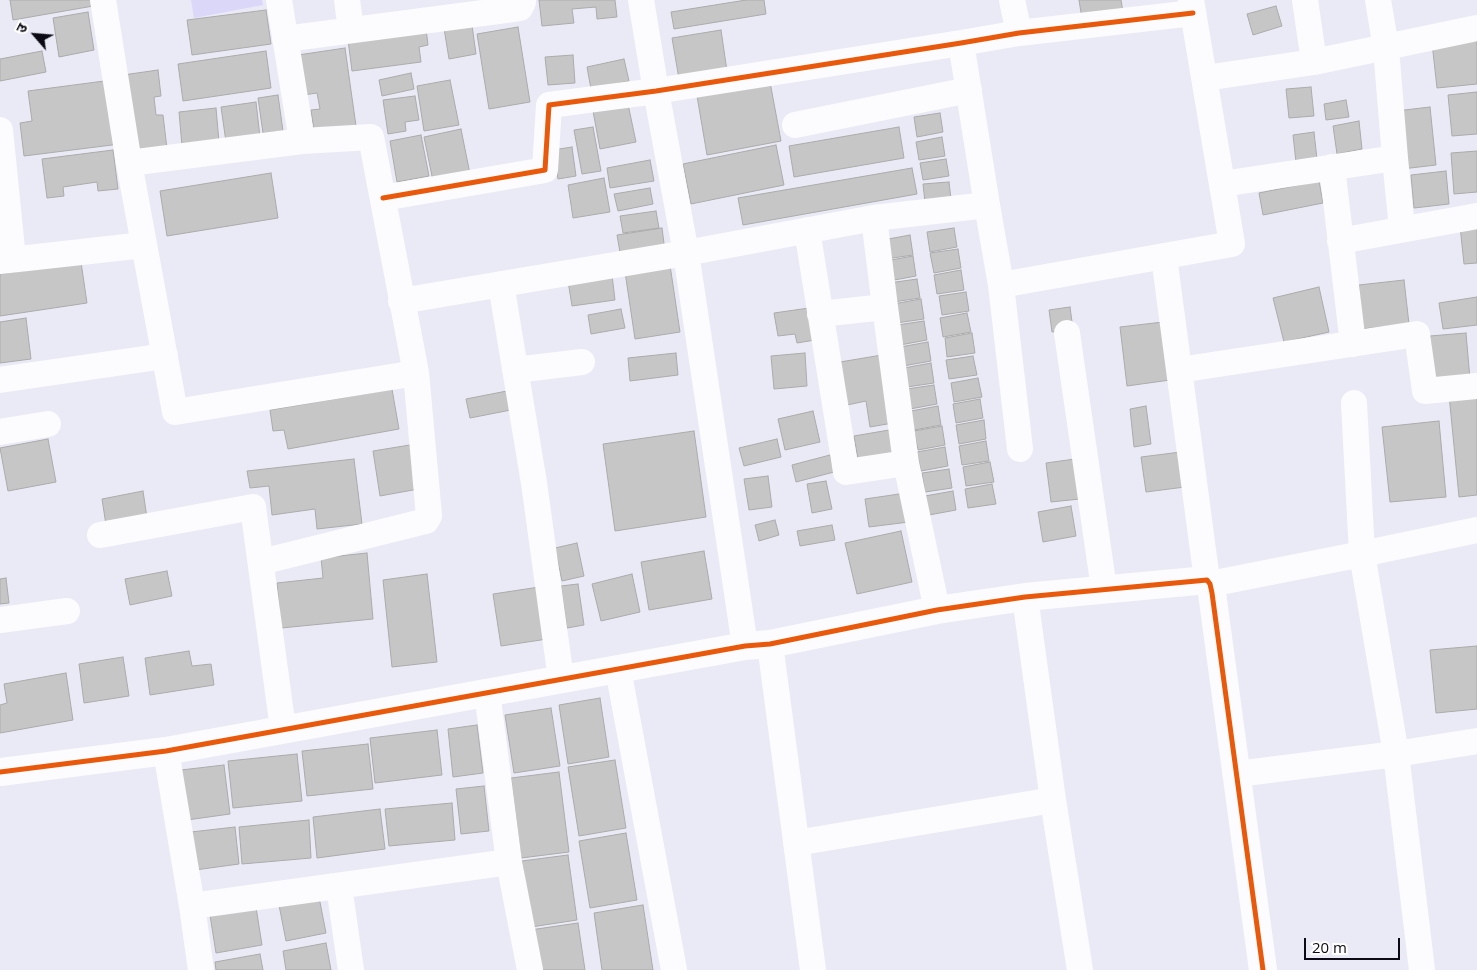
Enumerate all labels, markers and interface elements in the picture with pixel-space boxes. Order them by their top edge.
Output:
north arrow [10,10,60,60]
text: उ [11,20,32,36]
scale bar [1307,928,1403,960]
text: 20 m [1312,937,1347,957]

